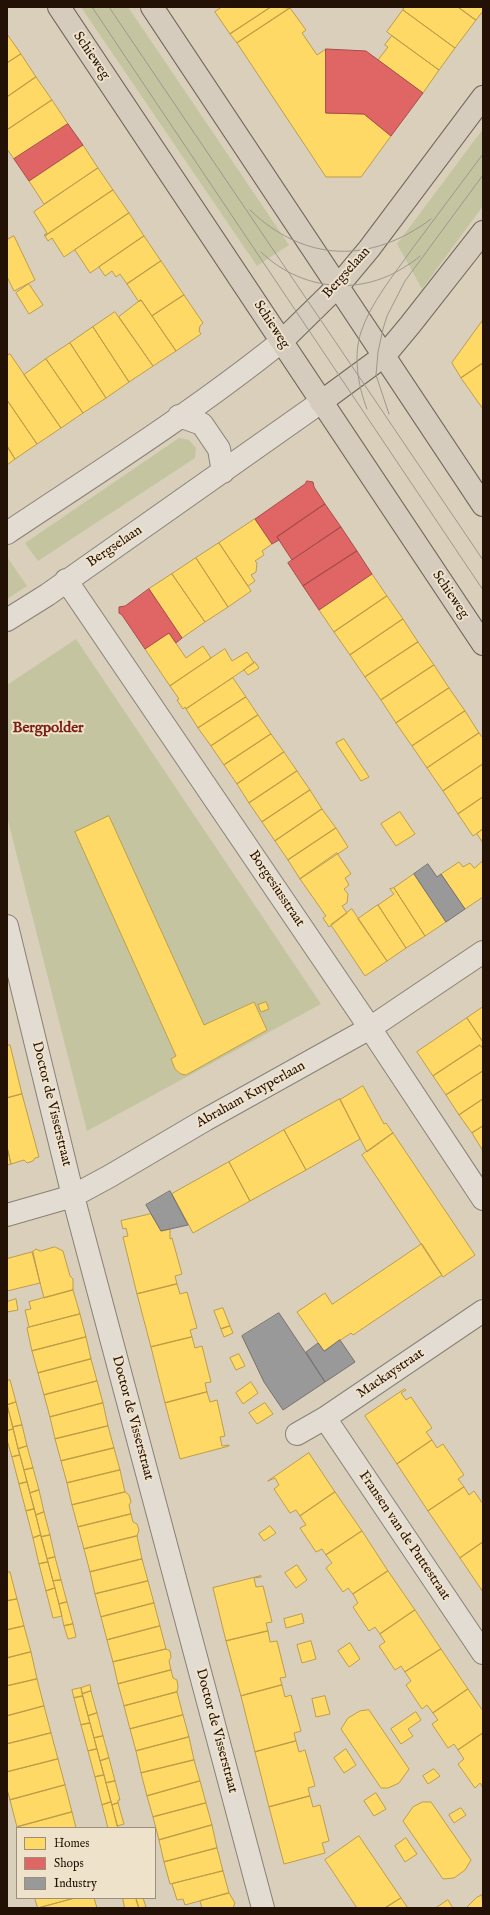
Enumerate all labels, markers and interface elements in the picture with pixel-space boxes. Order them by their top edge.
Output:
street label: Schieweg [69,29,113,83]
street label: Bergselaan [320,244,374,302]
street label: Schieweg [249,298,293,352]
street label: Bergselaan [84,522,146,572]
street label: Schieweg [428,568,472,622]
district label: Bergpolder [12,720,84,738]
street label: Borgesiusstraat [244,848,308,930]
street label: Doctor de Visserstraat [27,1040,75,1168]
street label: Abraham Kuyperlaan [193,1058,309,1132]
street label: Mackaystraat [354,1345,428,1403]
street label: Doctor de Visserstraat [107,1354,157,1482]
street label: Fransen van de Puttestraat [355,1468,453,1604]
street label: Doctor de Visserstraat [191,1667,241,1795]
legend [16,1827,156,1899]
text: Homes [54,1836,90,1851]
text: Shops [54,1856,84,1871]
text: Industry [54,1876,97,1891]

